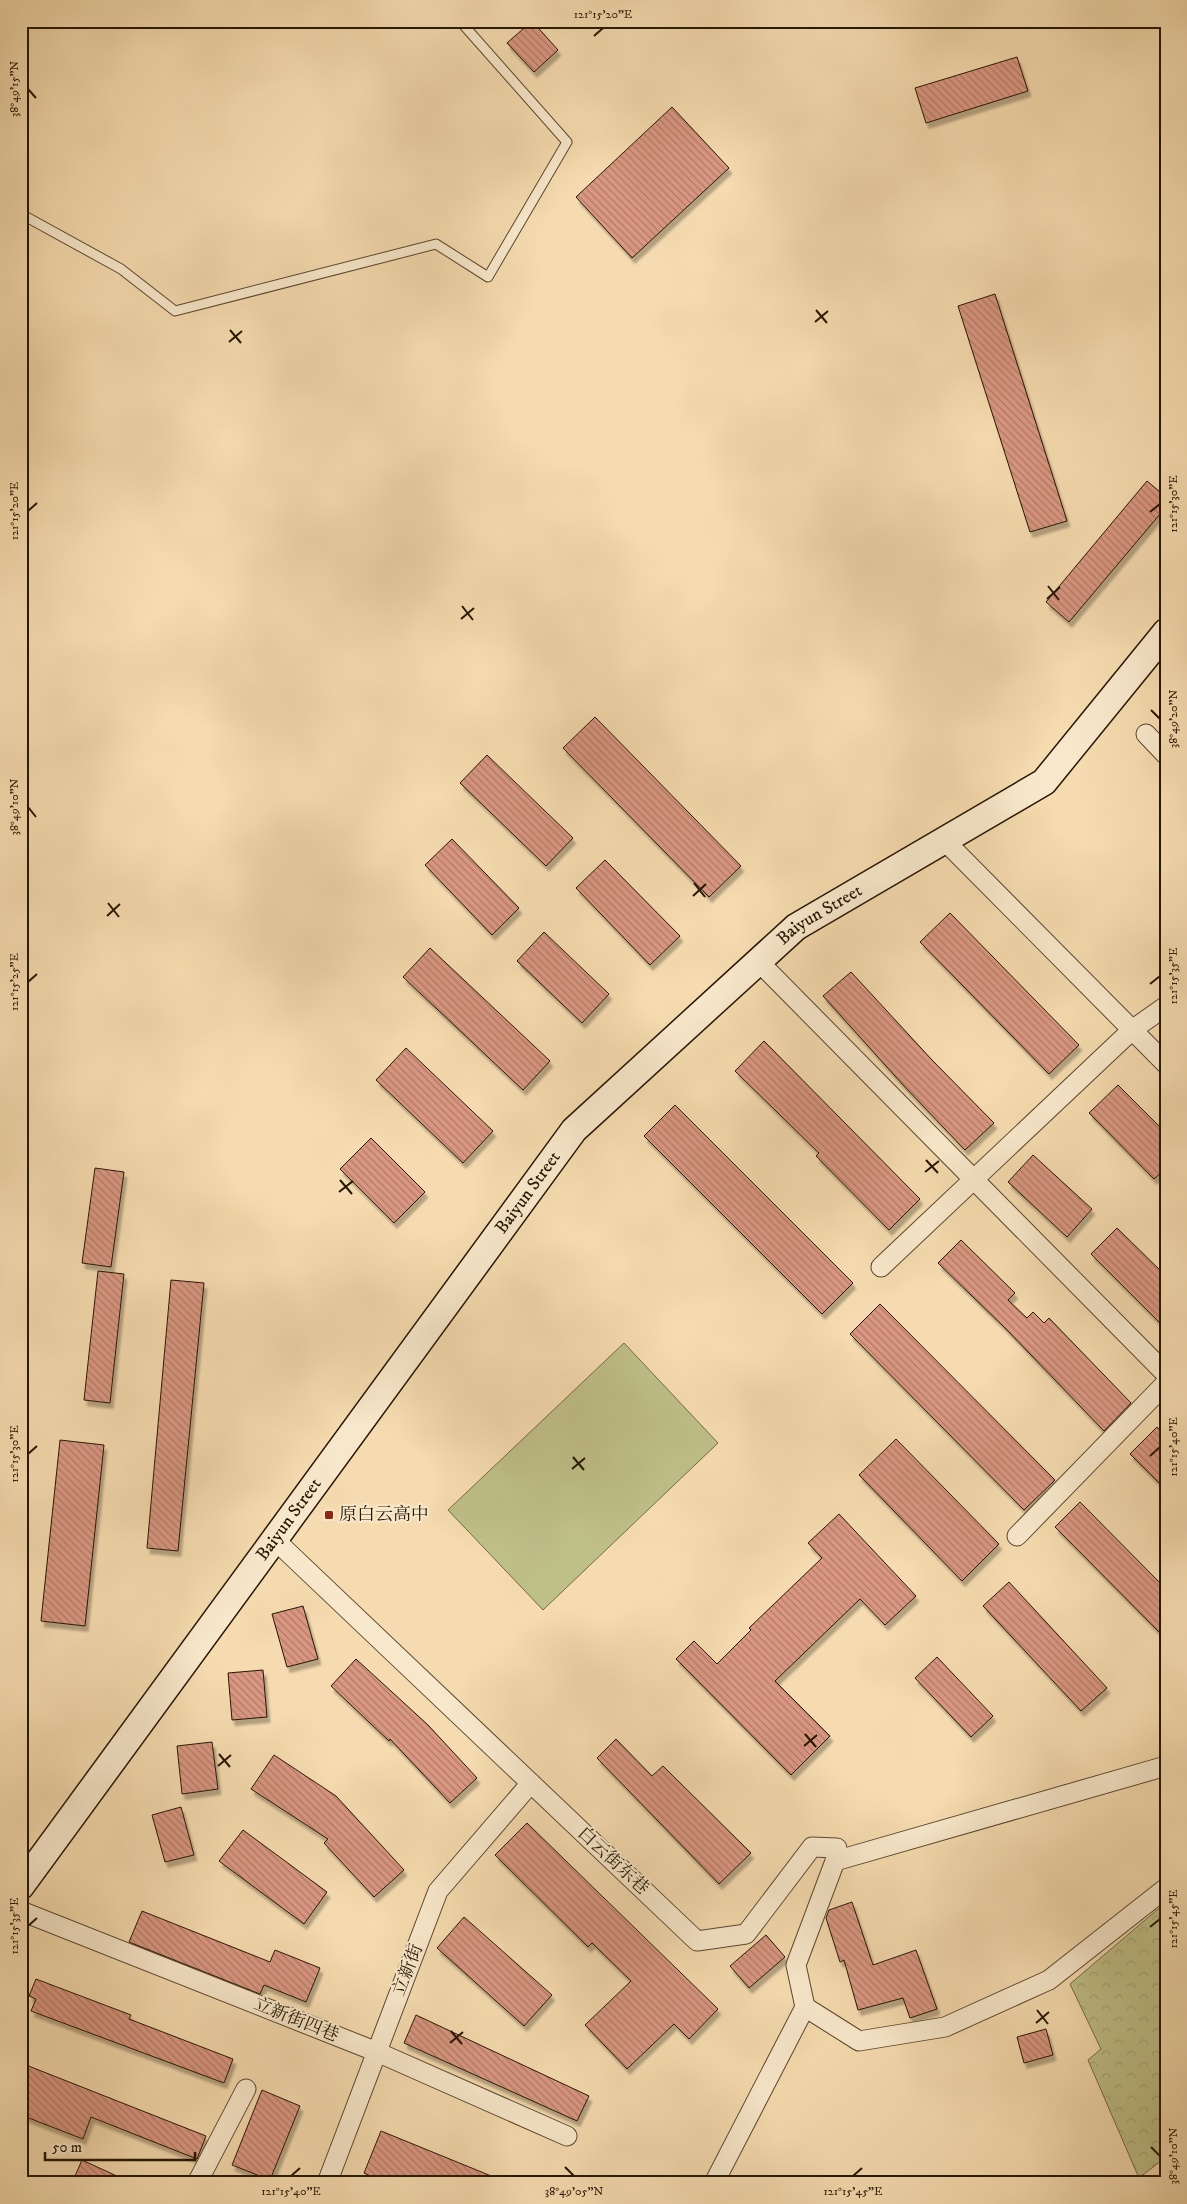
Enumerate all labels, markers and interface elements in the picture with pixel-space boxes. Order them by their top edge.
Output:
text: 121°15'20"E [574,7,633,22]
text: 38°49'15"N [7,61,22,117]
text: 121°15'30"E [1166,475,1181,533]
text: 121°15'20"E [7,481,22,540]
text: 38°49'20"N [1166,690,1181,748]
text: 38°49'10"N [7,778,22,835]
street label: Baiyun Street [772,880,866,950]
text: 121°15'35"E [1166,947,1181,1004]
text: 121°15'25"E [7,952,22,1011]
street label: Baiyun Street [491,1147,566,1238]
text: 121°15'40"E [1166,1417,1181,1477]
text: 121°15'30"E [7,1425,22,1483]
street label: Baiyun Street [252,1474,327,1565]
place label: 原白云高中 [339,1504,429,1526]
marker: 原白云高中 [323,1509,335,1521]
street label: 白云街东巷 [573,1822,653,1900]
text: 121°15'45"E [1166,1889,1181,1949]
text: 121°15'35"E [7,1897,22,1954]
street label: 立新街 [388,1941,428,1999]
street label: 立新街四巷 [250,1993,342,2047]
text: 38°49'10"N [1166,2127,1181,2184]
scale bar [45,2129,195,2161]
text: 50 m [52,2138,82,2157]
text: 121°15'40"E [261,2184,321,2199]
text: 38°49'05"N [545,2184,603,2199]
text: 121°15'45"E [823,2184,883,2199]

